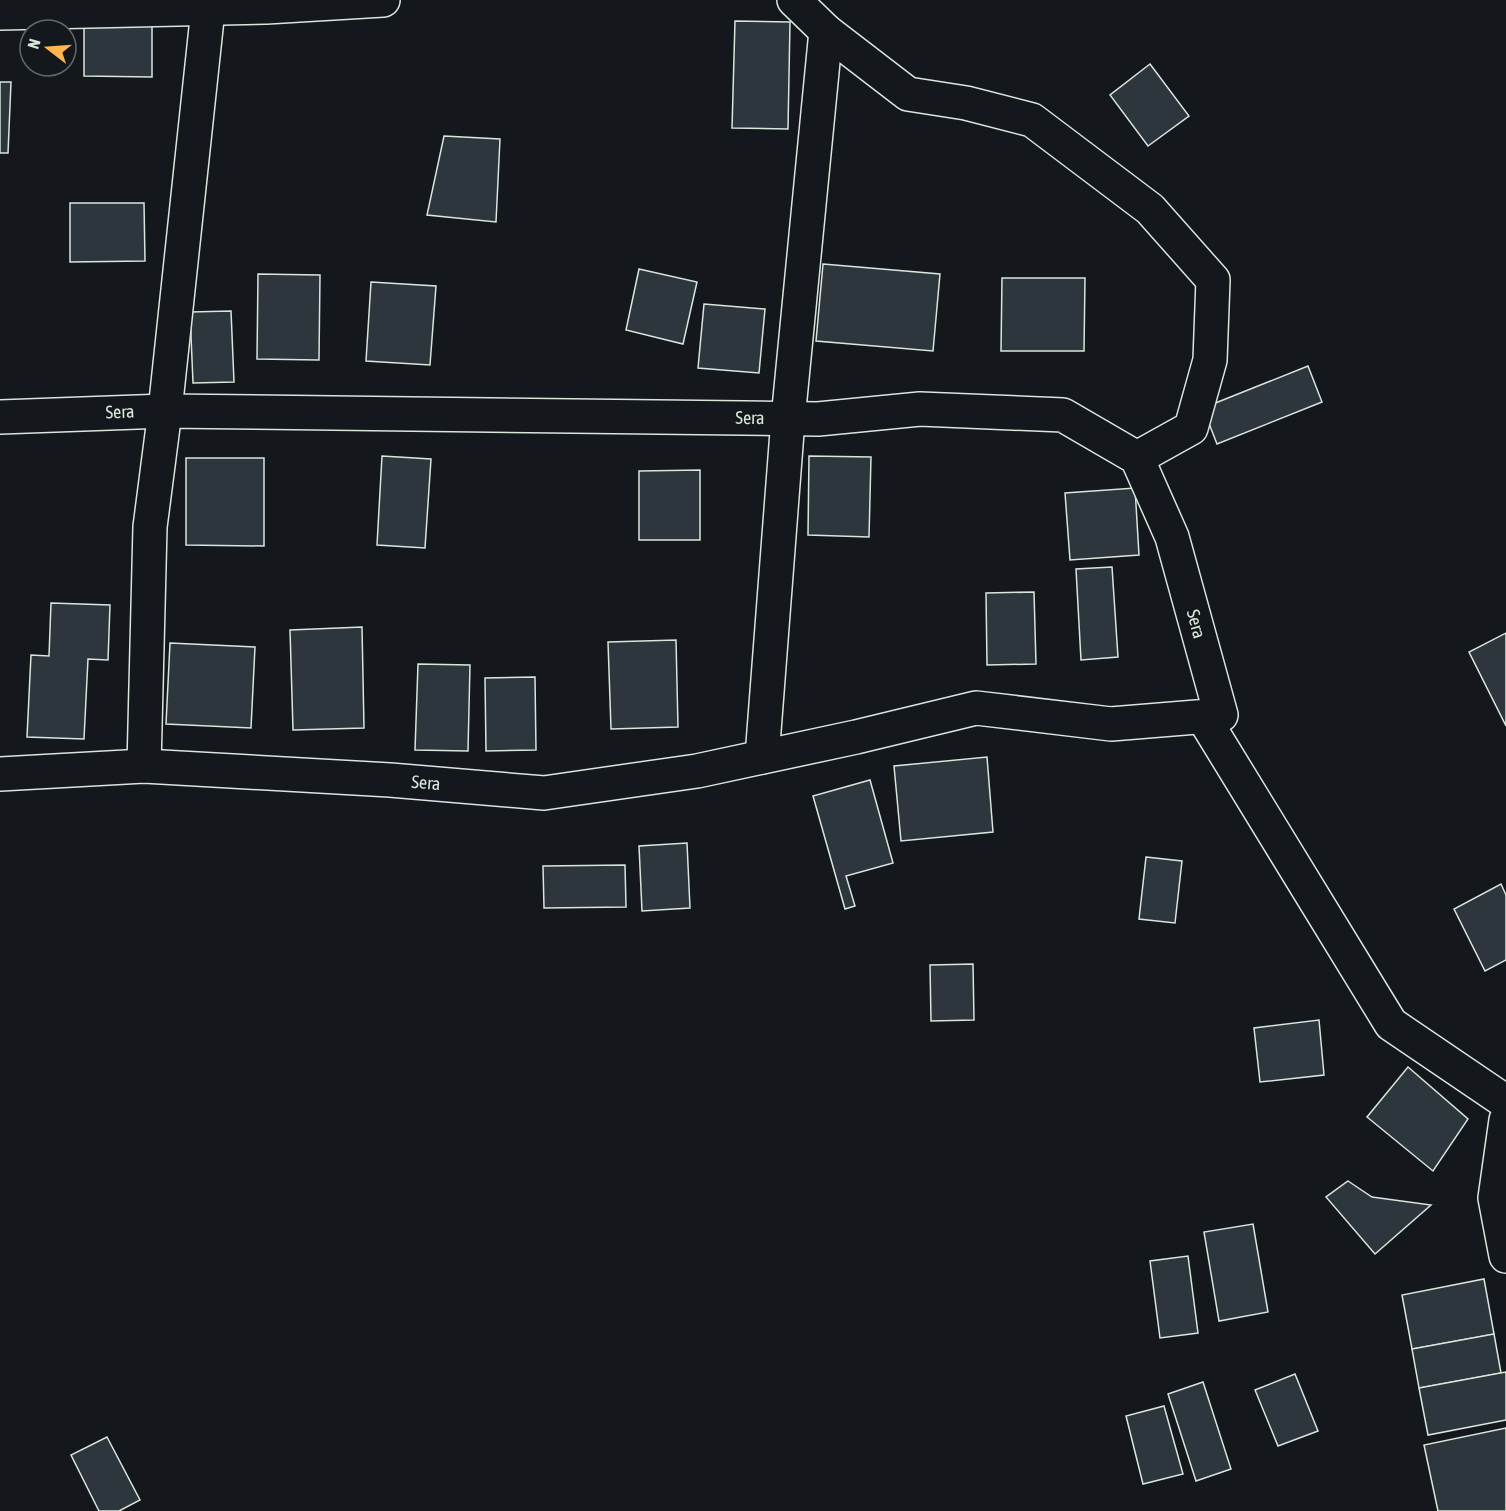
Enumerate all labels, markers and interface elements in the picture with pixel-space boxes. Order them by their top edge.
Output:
north arrow [18,18,78,78]
text: N [24,36,44,51]
street label: Sera [105,400,135,423]
street label: Sera [735,407,765,428]
street label: Sera [1183,607,1210,641]
street label: Sera [411,771,441,794]

